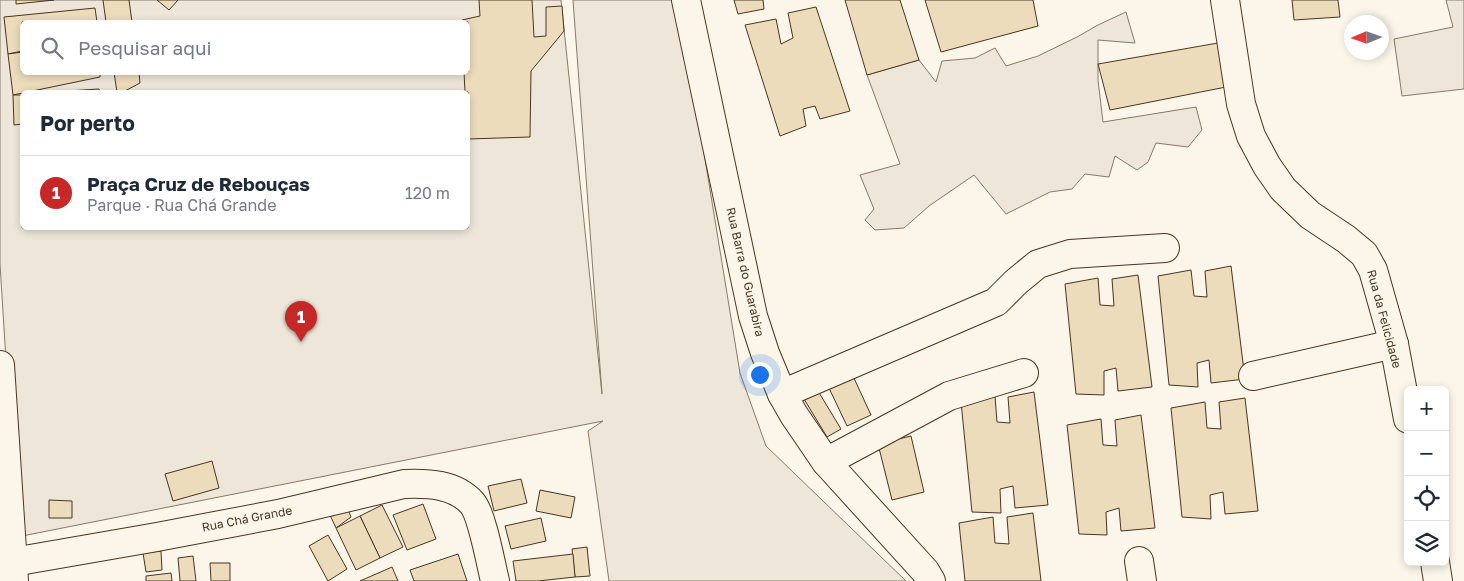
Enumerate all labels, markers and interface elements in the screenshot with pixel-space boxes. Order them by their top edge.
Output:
north arrow [1344,15,1389,60]
search box [20,20,470,75]
icon: search [38,34,66,62]
text: Pesquisar aqui [78,36,212,59]
text: Por perto [40,110,135,136]
text: Praça Cruz de Rebouças [87,172,310,195]
text: 1 [52,183,60,203]
text: 120 m [405,183,450,203]
text: Parque · Rua Chá Grande [87,195,276,215]
street label: Rua Barra do Guarabira [723,206,768,338]
street label: Rua da Felicidade [1364,268,1405,370]
pin: 1 [285,301,317,342]
your location [747,362,773,388]
map controls [1404,386,1449,566]
button: + [1404,386,1449,431]
button: − [1404,431,1449,476]
button: locate [1404,476,1449,521]
street label: Rua Chá Grande [200,502,293,535]
button: layers [1404,521,1449,566]

